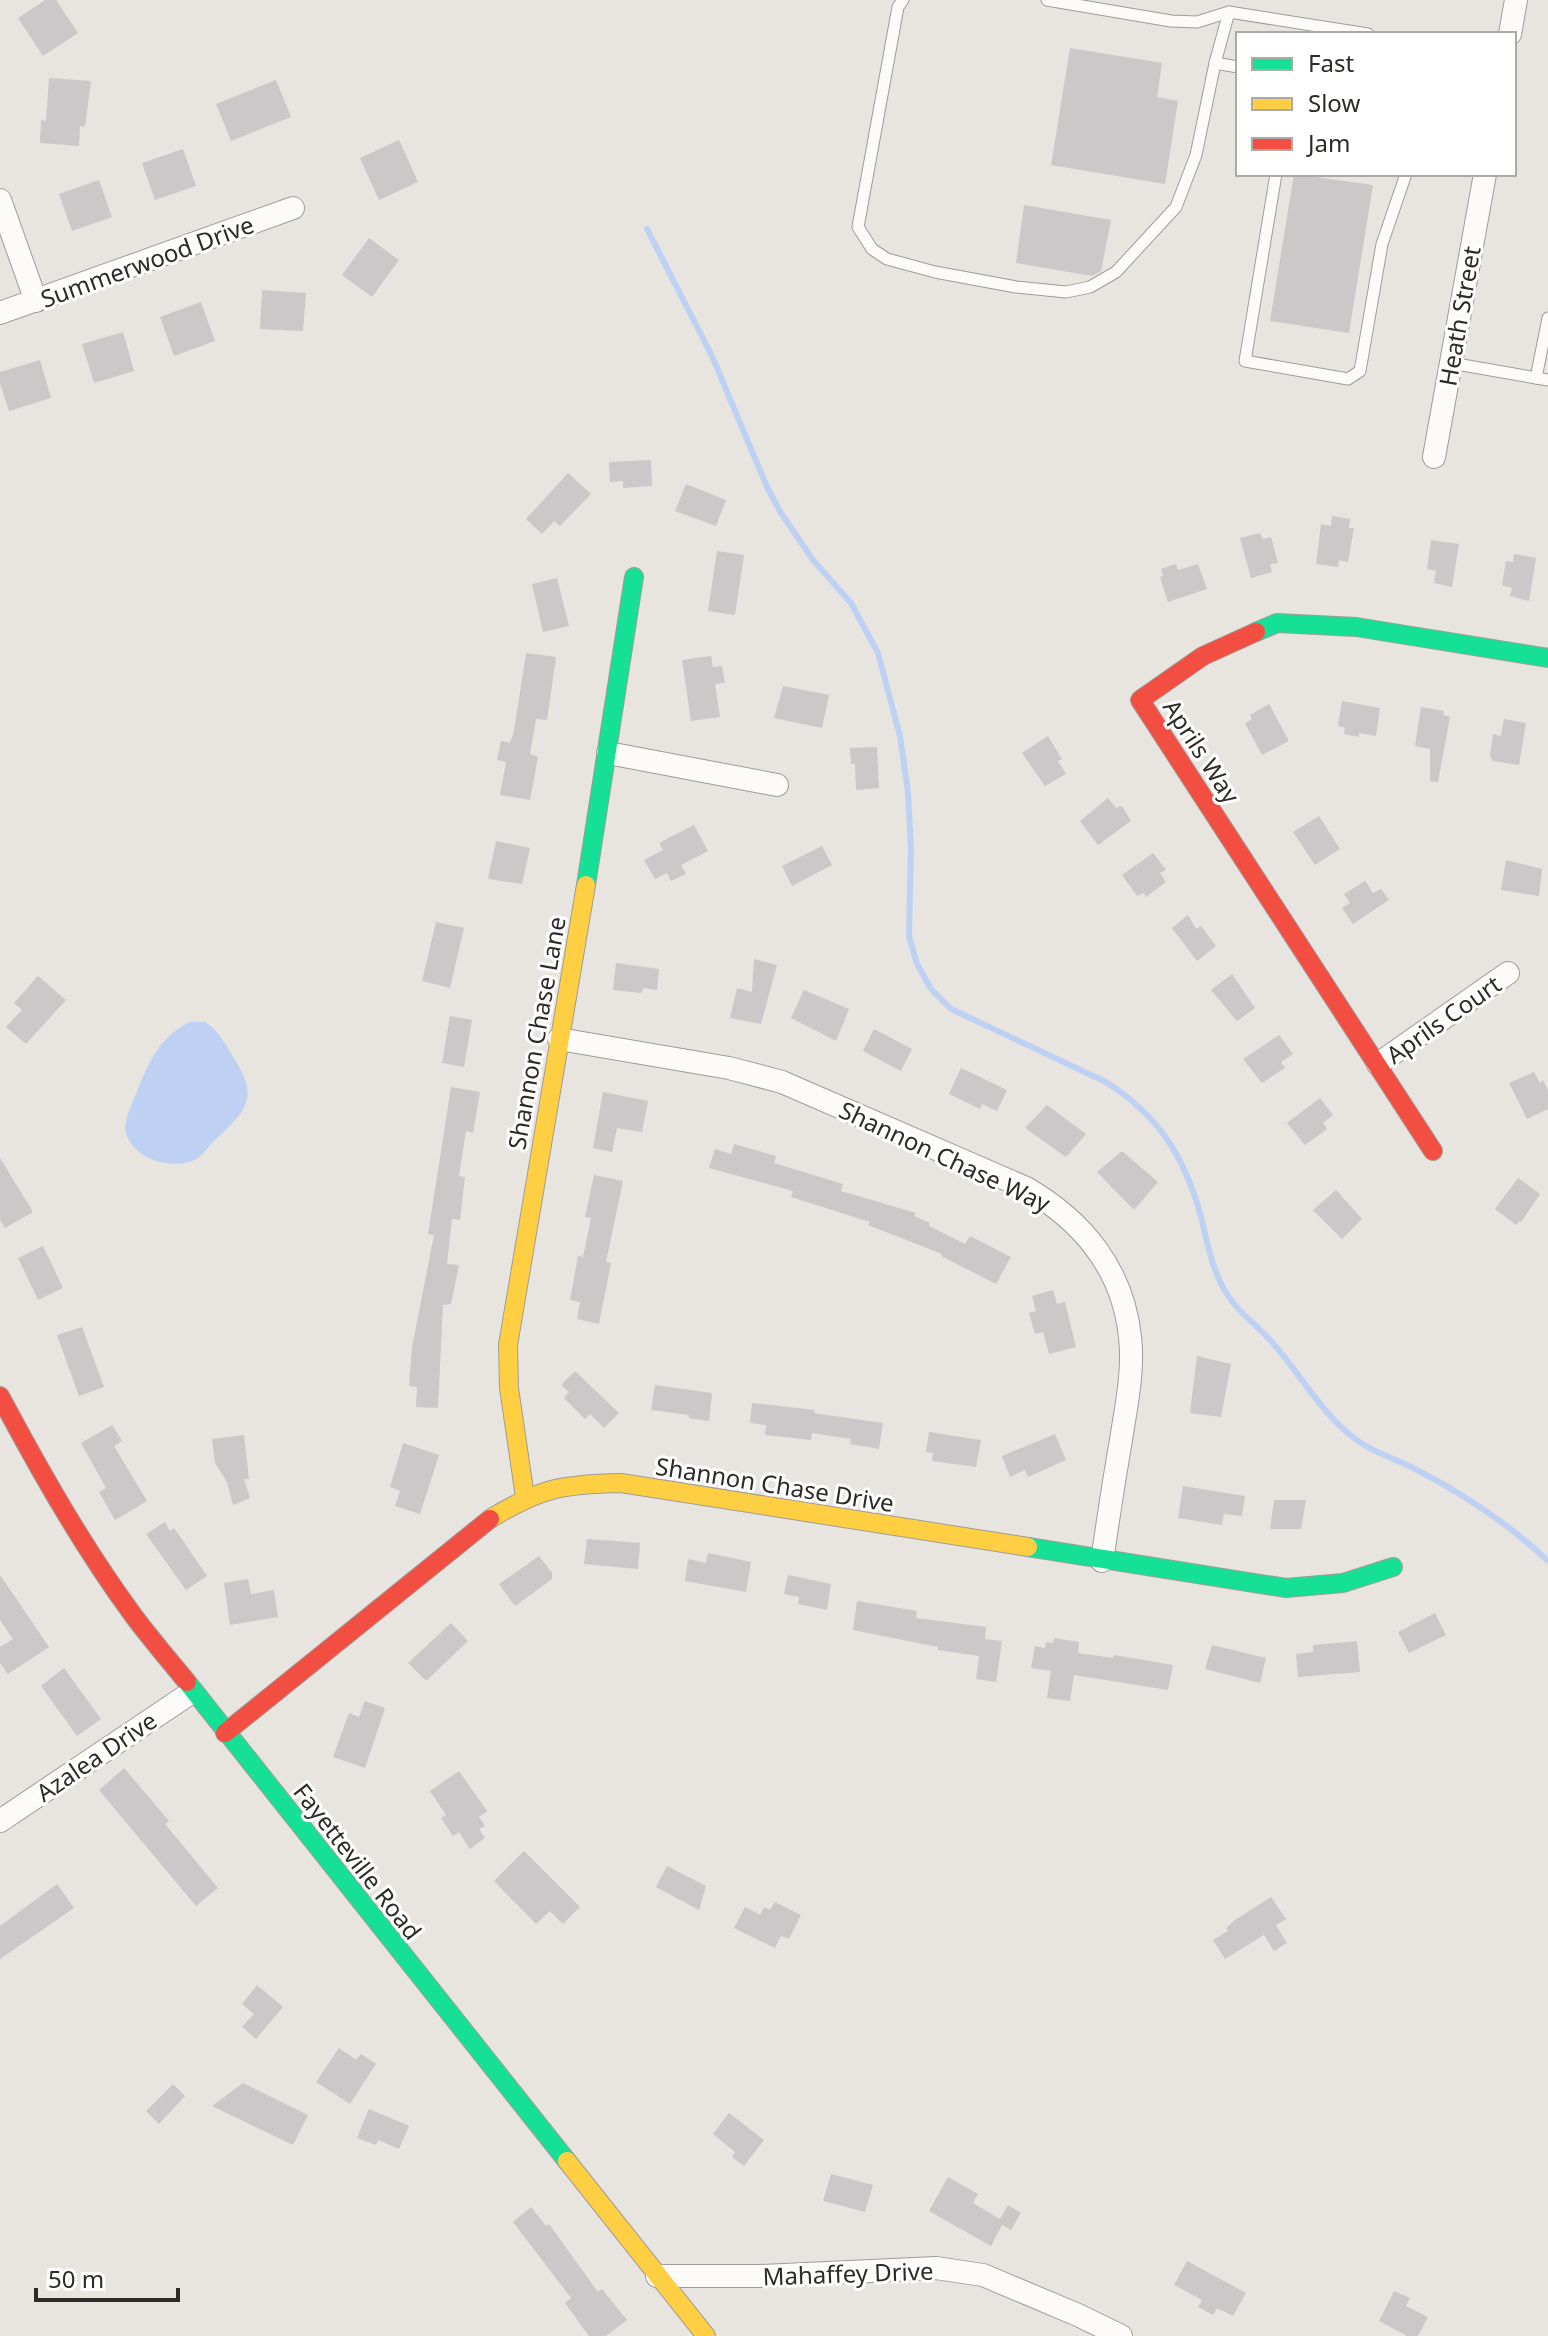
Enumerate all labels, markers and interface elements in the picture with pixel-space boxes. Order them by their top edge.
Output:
legend [1236,32,1516,176]
text: Fast [1308,46,1354,79]
text: Slow [1308,86,1360,119]
text: Jam [1306,126,1350,159]
street label: Summerwood Drive [36,207,258,315]
street label: Heath Street [1430,243,1488,389]
street label: Aprils Way [1156,693,1248,810]
street label: Shannon Chase Lane [499,914,573,1152]
street label: Aprils Court [1379,967,1507,1071]
street label: Shannon Chase Way [834,1093,1056,1220]
street label: Shannon Chase Drive [653,1449,897,1519]
street label: Azalea Drive [29,1703,163,1809]
street label: Fayetteville Road [286,1776,430,1946]
scale bar [36,2252,178,2302]
street label: Mahaffey Drive [762,2254,934,2292]
text: 50 m [48,2262,104,2295]

